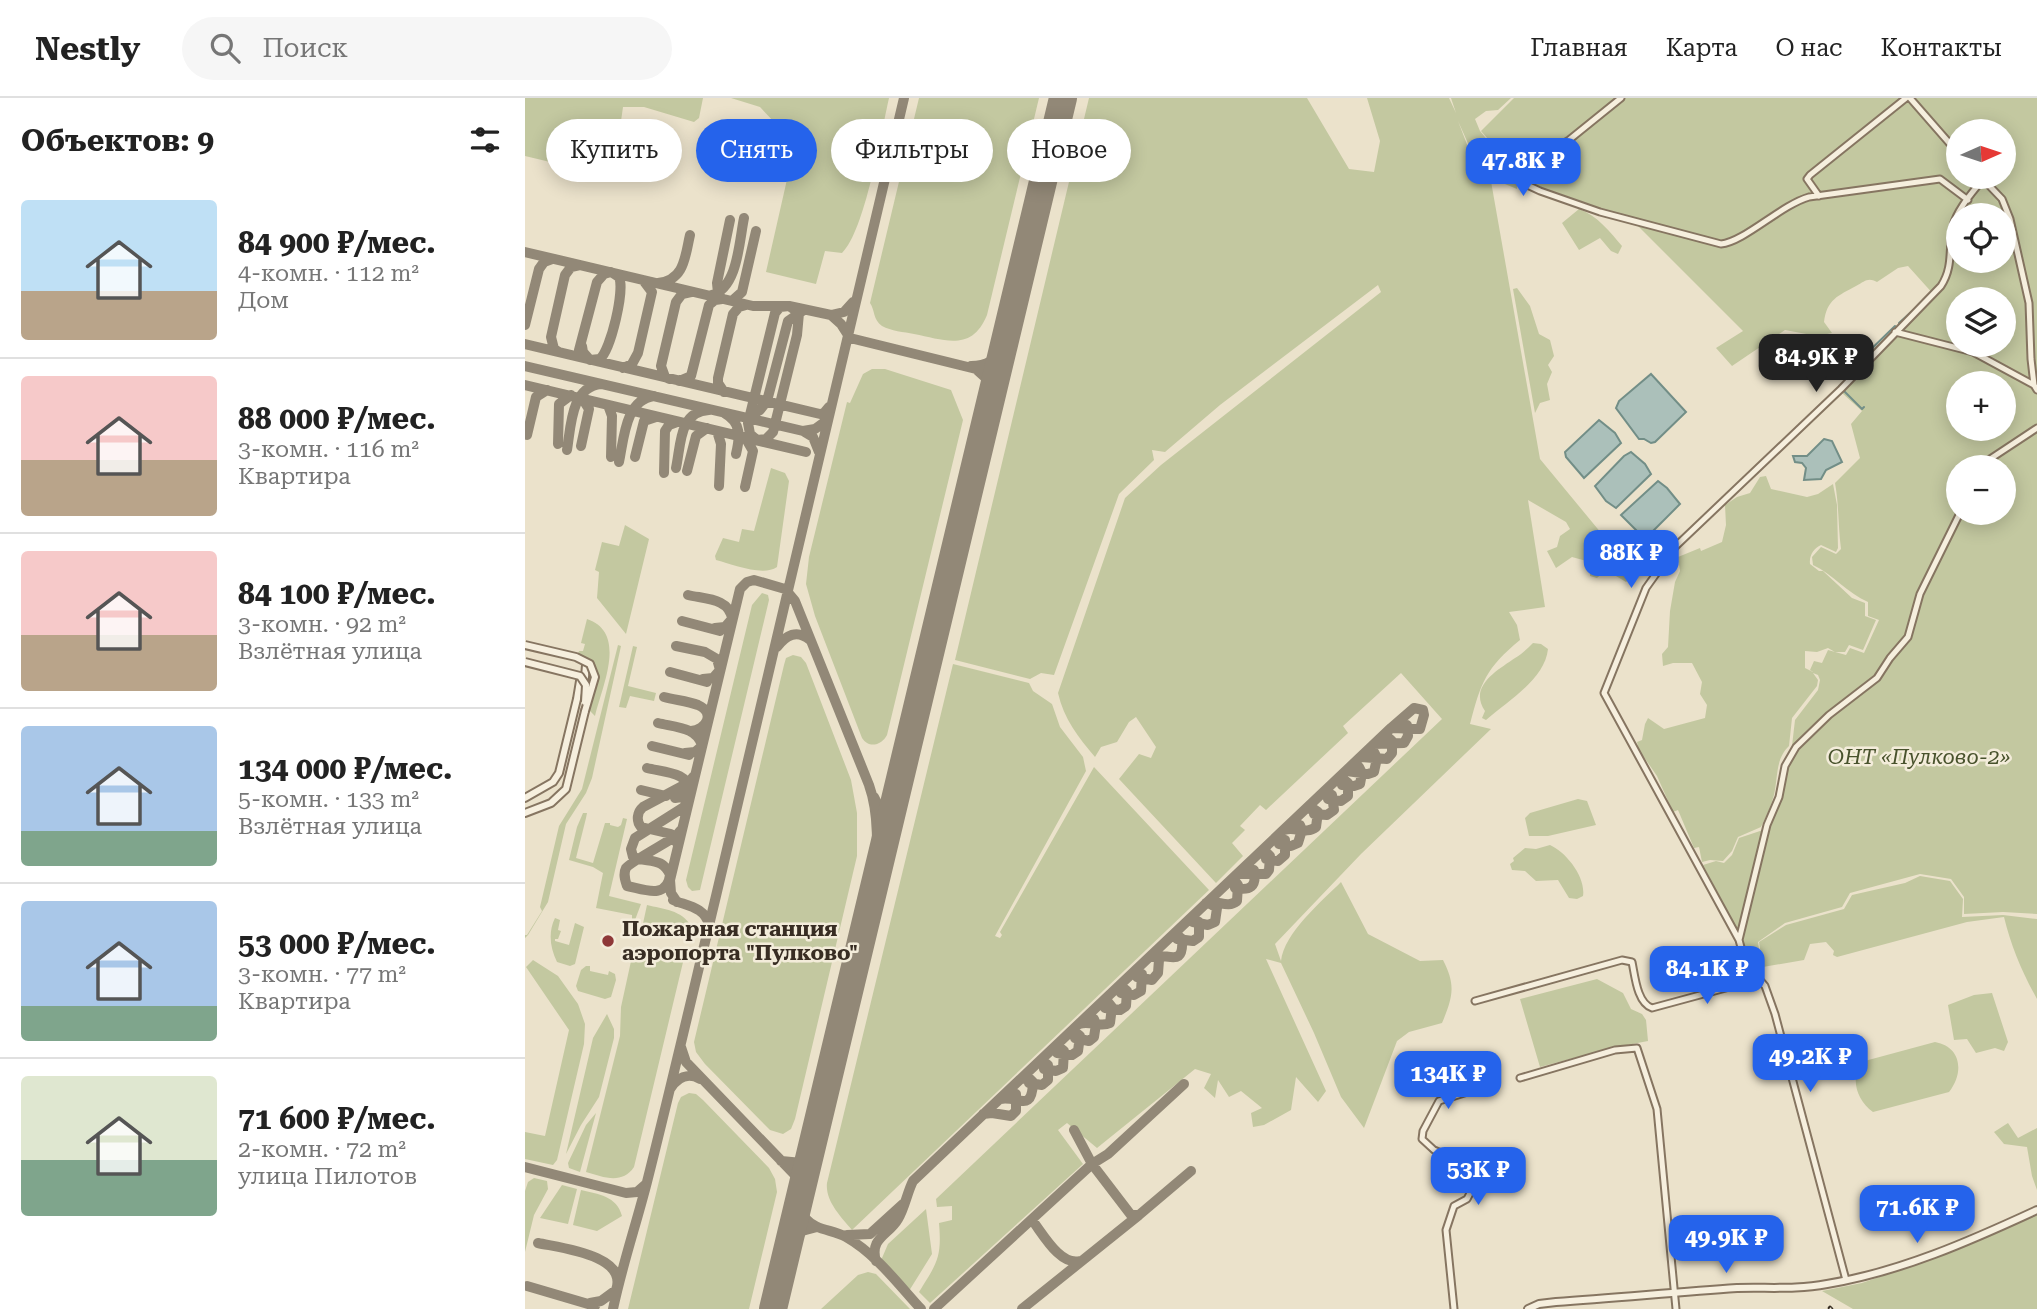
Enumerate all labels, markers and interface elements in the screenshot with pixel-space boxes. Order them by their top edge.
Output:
search box [182,17,672,80]
text: Nestly [35,29,140,68]
icon: search [206,29,244,67]
text: Поиск [262,33,348,63]
text: Главная [1530,34,1628,62]
text: Карта [1666,34,1737,62]
text: О нас [1775,34,1842,62]
text: Контакты [1880,34,2002,62]
chip: Купить [546,119,682,182]
chip: Снять [696,119,817,182]
chip: Фильтры [831,119,993,182]
chip: Новое [1007,119,1131,182]
north arrow [1946,119,2016,189]
map controls [1946,119,2016,525]
icon: filters [466,121,504,159]
text: Объектов: 9 [21,123,214,158]
pin: 47.8K ₽ [1458,139,1588,198]
text: 47.8K ₽ [1482,147,1564,174]
button: locate [1946,203,2016,273]
text: 84 900 ₽/мес. [238,225,436,260]
icon: home [77,228,161,312]
text: 4-комн. · 112 m² [238,260,419,287]
text: Дом [238,287,289,314]
button: layers [1946,287,2016,357]
pin: 84.9K ₽ [1751,334,1881,394]
text: 84.9K ₽ [1775,343,1857,370]
button: + [1946,371,2016,441]
text: 88 000 ₽/мес. [238,401,436,436]
icon: home [77,404,161,488]
text: 3-комн. · 116 m² [238,436,419,463]
button: − [1946,455,2016,525]
text: Квартира [238,463,351,490]
pin: 88K ₽ [1582,531,1680,590]
text: 88K ₽ [1600,539,1662,566]
text: 84 100 ₽/мес. [238,576,436,611]
icon: home [77,579,161,663]
text: 3-комн. · 92 m² [238,611,406,638]
text: Взлётная улица [238,638,422,665]
park label: ОНТ «Пулково-2» [1828,745,2010,769]
text: 134 000 ₽/мес. [238,751,452,786]
icon: home [77,754,161,838]
text: 5-комн. · 133 m² [238,786,419,813]
text: Взлётная улица [238,813,422,840]
place label: Пожарная станция аэропорта "Пулково" [622,917,858,965]
text: 53 000 ₽/мес. [238,926,436,961]
icon: home [77,929,161,1013]
marker: Пожарная станция аэропорта "Пулково" [600,933,616,949]
pin: 84.1K ₽ [1642,946,1772,1006]
text: 84.1K ₽ [1666,955,1748,982]
text: 3-комн. · 77 m² [238,961,406,988]
text: Квартира [238,988,351,1015]
pin: 49.2K ₽ [1745,1034,1875,1094]
text: 49.2K ₽ [1769,1043,1851,1070]
pin: 134K ₽ [1391,1052,1505,1111]
text: 134K ₽ [1410,1060,1486,1087]
text: 71 600 ₽/мес. [238,1101,436,1136]
icon: home [77,1104,161,1188]
text: 2-комн. · 72 m² [238,1136,406,1163]
pin: 53K ₽ [1429,1148,1527,1207]
text: 53K ₽ [1447,1156,1509,1183]
text: улица Пилотов [238,1163,417,1190]
pin: 71.6K ₽ [1852,1186,1982,1245]
text: 71.6K ₽ [1876,1194,1958,1221]
pin: 49.9K ₽ [1661,1216,1791,1275]
text: 49.9K ₽ [1685,1224,1767,1251]

